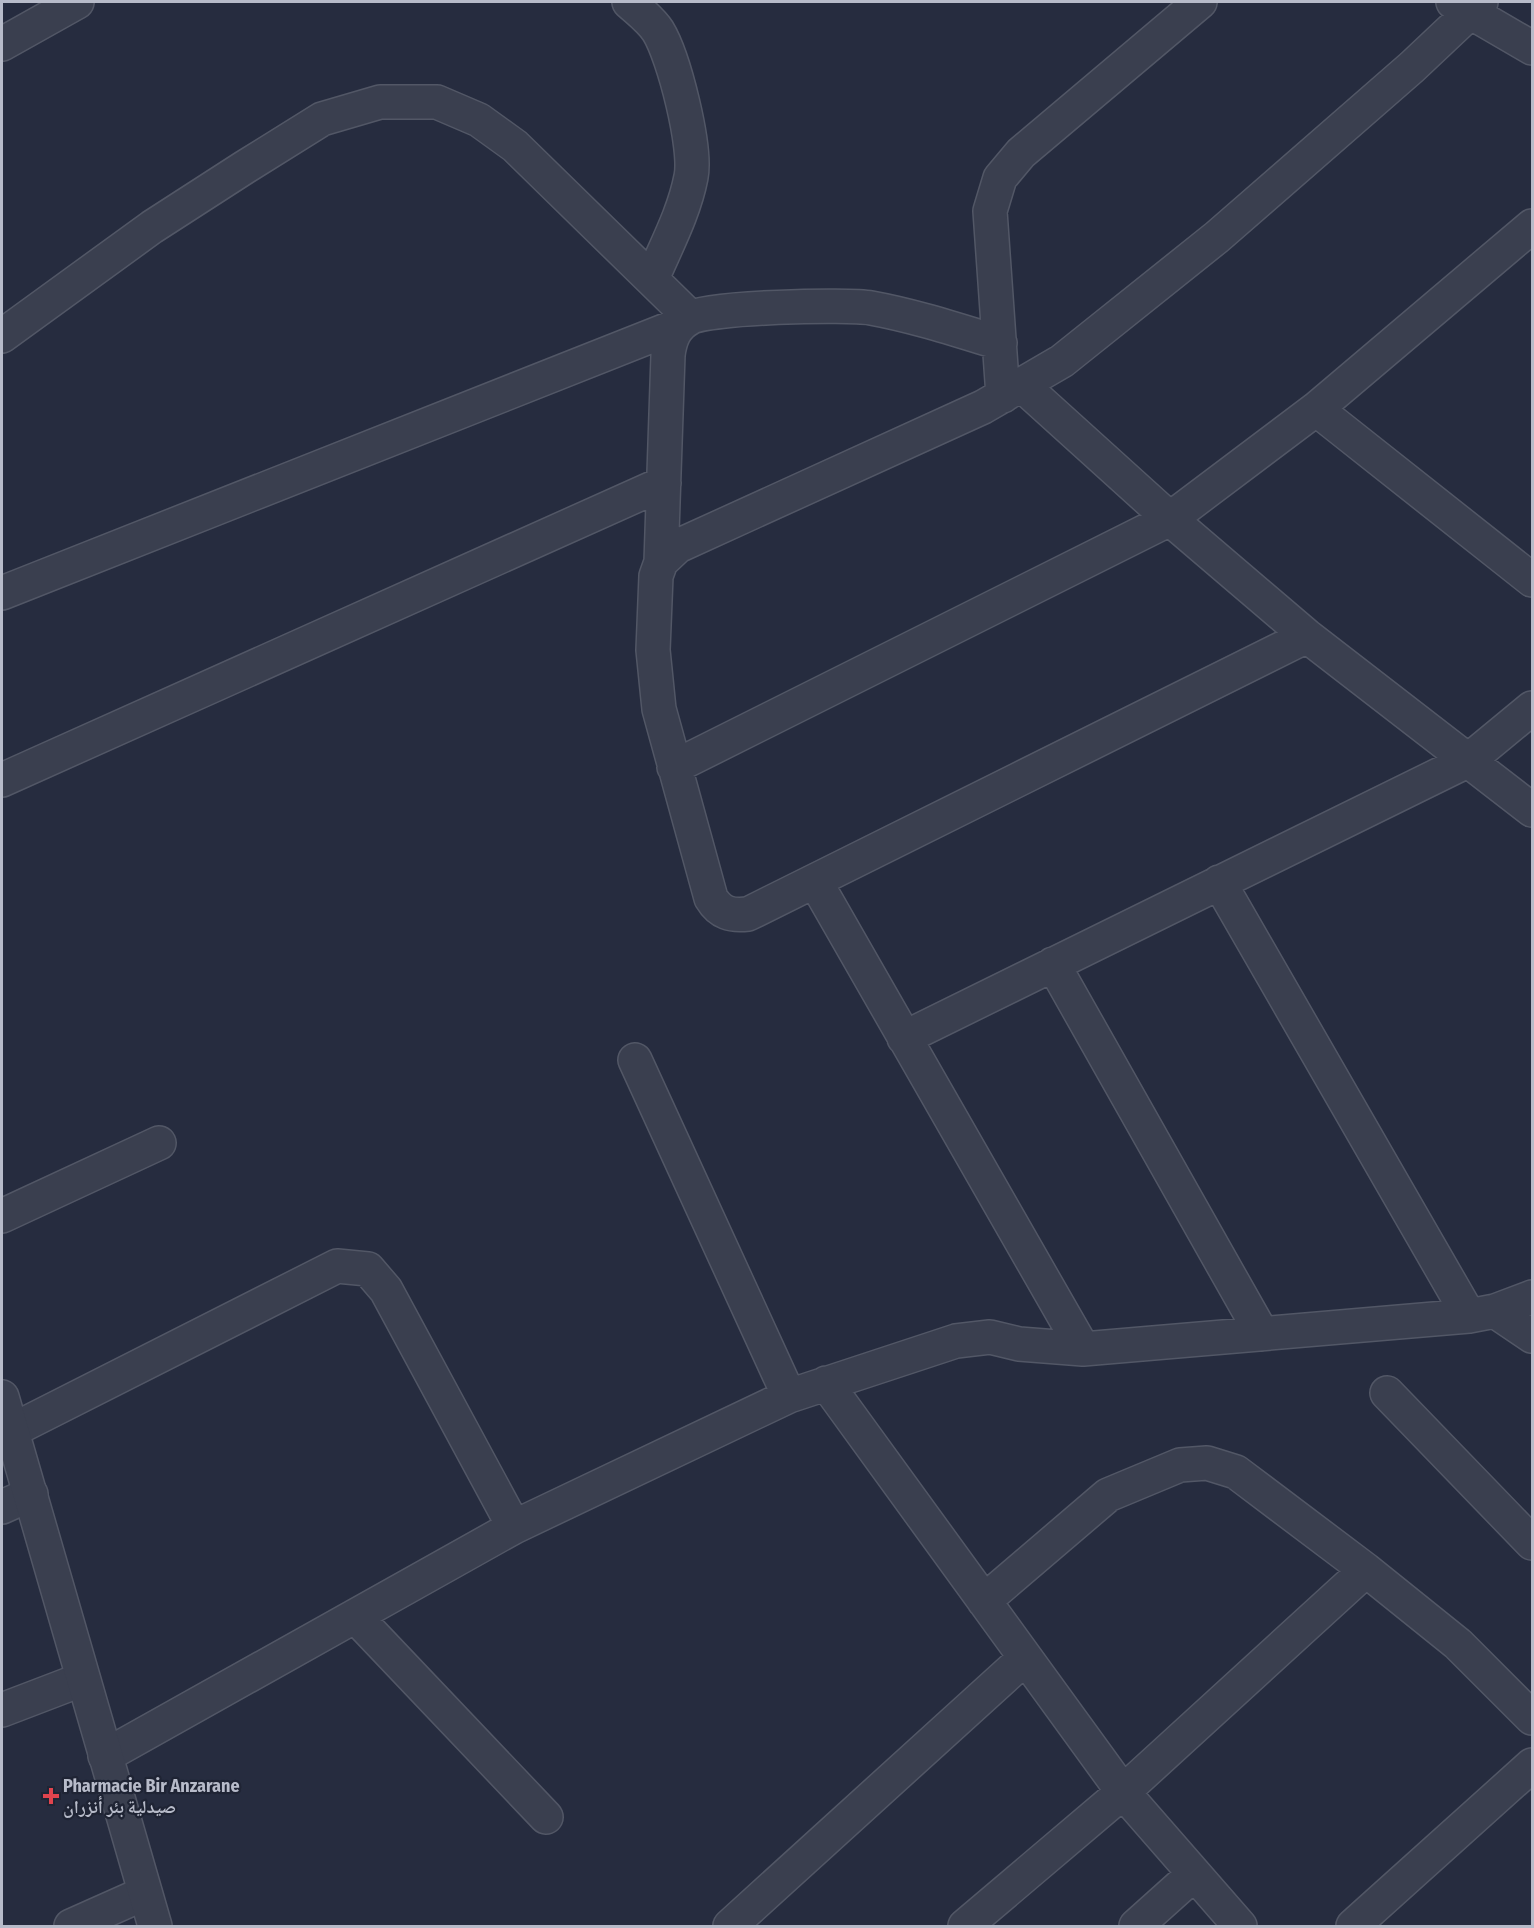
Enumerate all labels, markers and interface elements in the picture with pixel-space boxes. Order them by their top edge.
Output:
place label: Pharmacie Bir Anzarane صيدلية بئر أنزران [63,1775,240,1818]
marker: Pharmacie Bir Anzarane صيدلية بئر أنزران [44,1789,58,1803]

